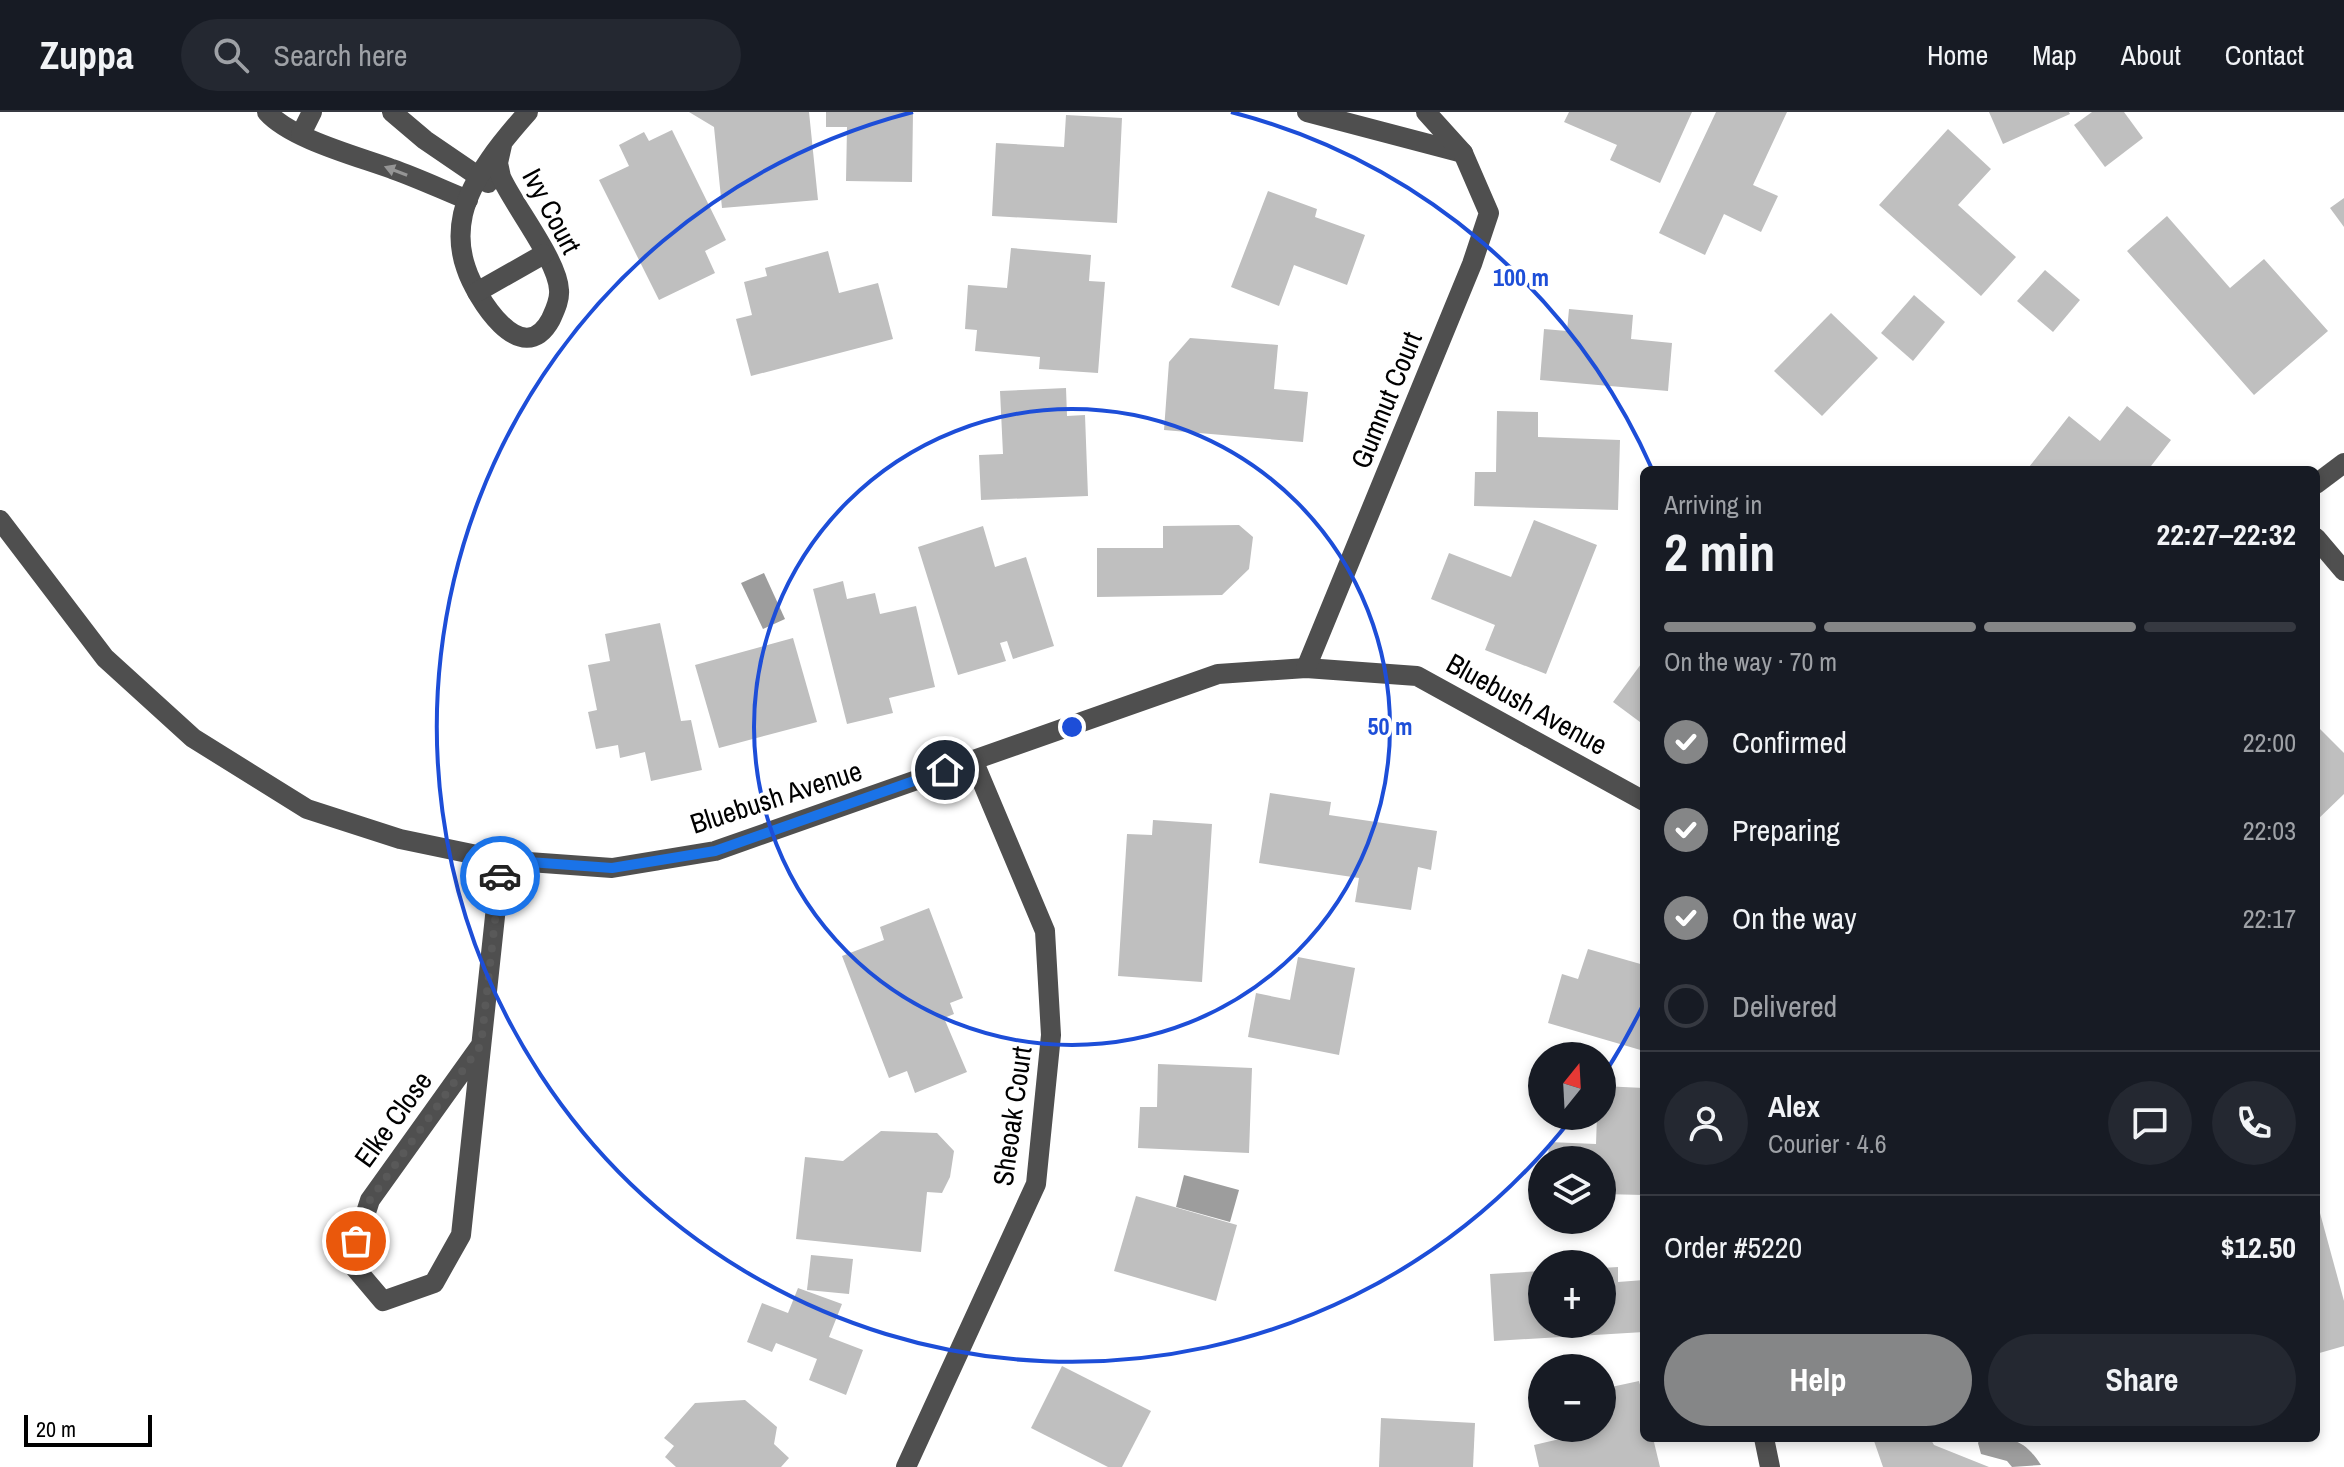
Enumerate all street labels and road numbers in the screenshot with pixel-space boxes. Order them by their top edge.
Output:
street label: Ivy Court [514,162,590,260]
street label: Gumnut Court [1341,326,1431,474]
street label: Bluebush Avenue [1440,644,1614,764]
street label: Bluebush Avenue [685,751,867,843]
street label: Sheoak Court [983,1044,1041,1188]
street label: Elke Close [345,1063,441,1175]

